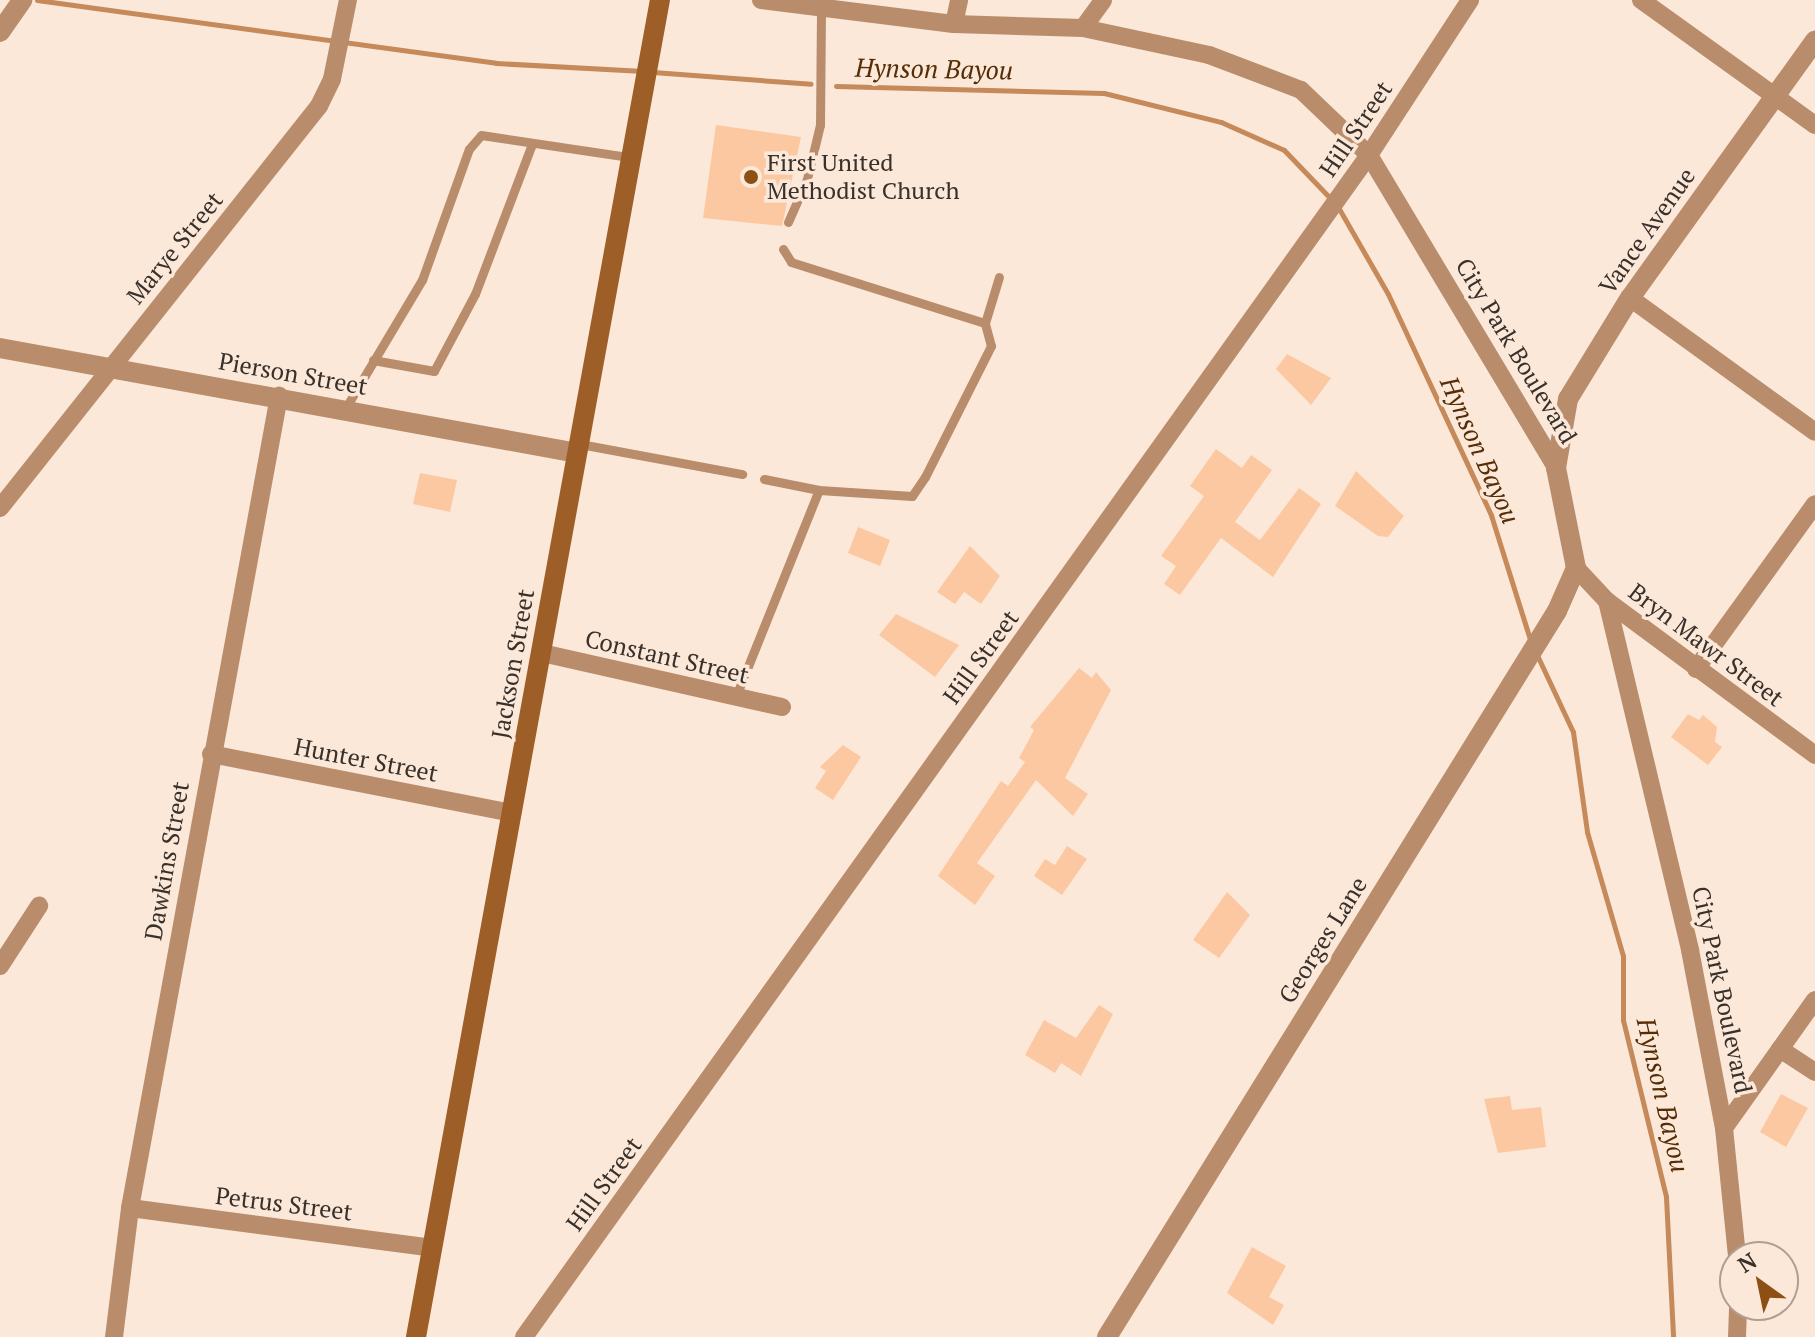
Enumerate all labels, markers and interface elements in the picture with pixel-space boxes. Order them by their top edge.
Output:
water label: Hynson Bayou [855,52,1013,86]
street label: Hill Street [1314,76,1398,182]
place label: First United Methodist Church [767,149,960,205]
street label: Vance Avenue [1593,162,1701,300]
marker: First United Methodist Church [742,168,760,186]
street label: Marye Street [121,186,229,310]
street label: City Park Boulevard [1449,253,1583,449]
street label: Pierson Street [216,347,370,401]
water label: Hynson Bayou [1434,371,1526,529]
street label: Bryn Mawr Street [1623,578,1789,712]
street label: Jackson Street [486,587,540,741]
street label: Hill Street [937,604,1025,710]
street label: Constant Street [582,624,752,690]
street label: Hunter Street [292,732,440,788]
street label: Dawkins Street [139,779,195,943]
street label: Georges Lane [1273,871,1373,1009]
street label: City Park Boulevard [1686,884,1758,1096]
water label: Hynson Bayou [1630,1014,1696,1176]
street label: Hill Street [560,1131,648,1237]
street label: Petrus Street [214,1181,354,1227]
north arrow [1719,1241,1799,1321]
text: N [1732,1245,1762,1279]

